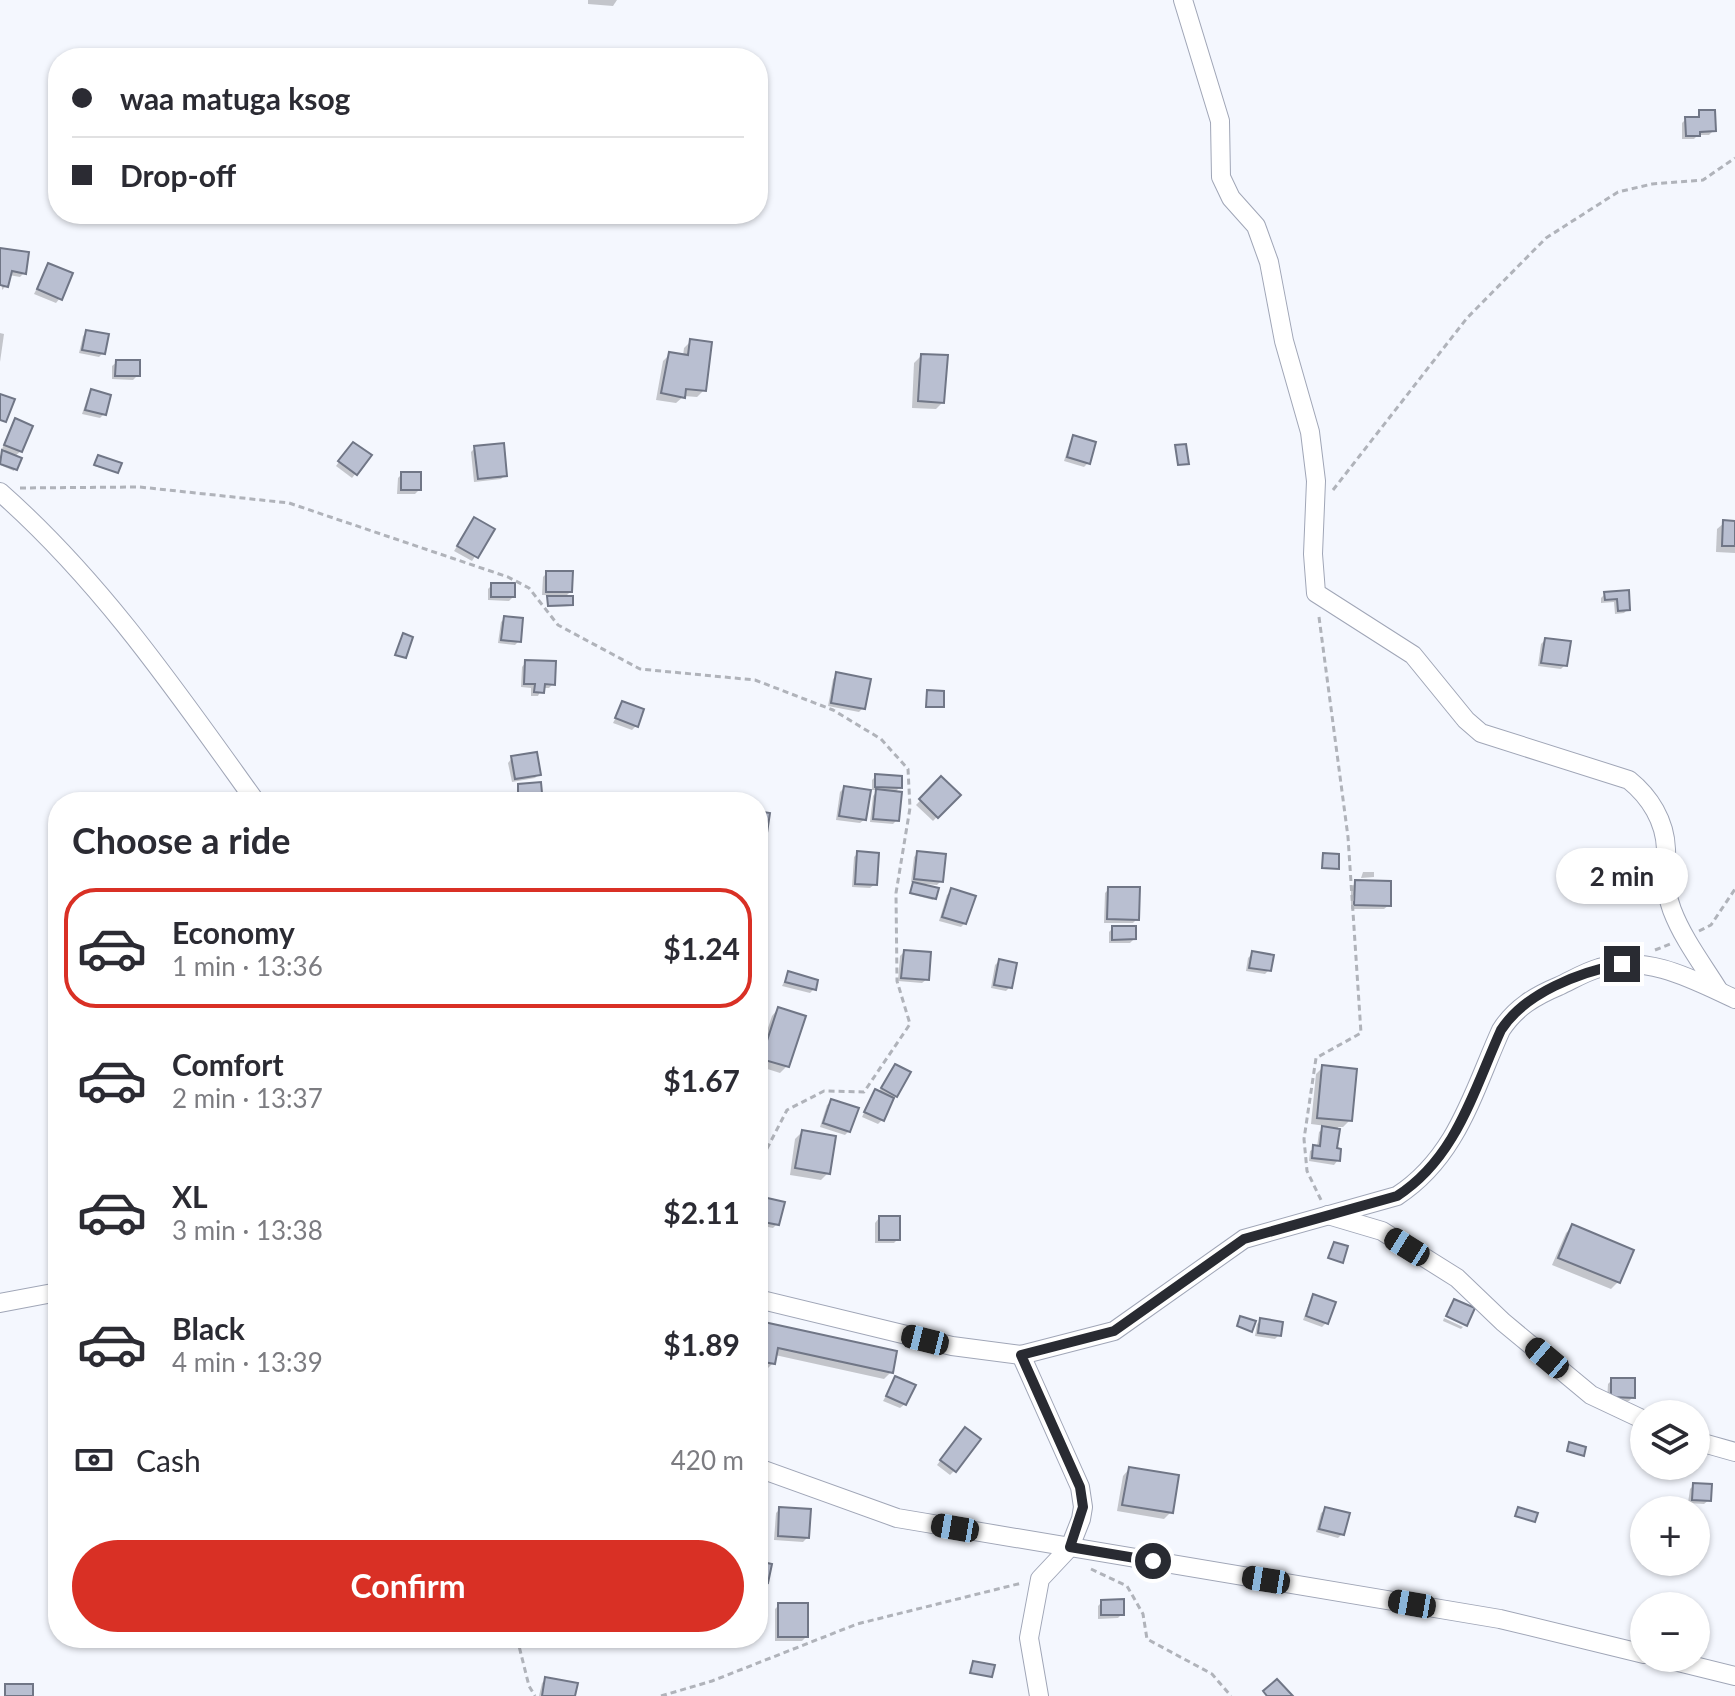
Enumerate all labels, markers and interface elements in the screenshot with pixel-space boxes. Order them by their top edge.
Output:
text: waa matuga ksog [120,80,350,116]
text: Drop-off [120,157,236,193]
text: Choose a ride [72,818,291,862]
callout: 2 min [1556,848,1688,904]
text: 2 min [1590,860,1654,892]
icon: car [76,912,148,984]
text: Economy [172,914,295,950]
text: $1.24 [663,930,740,966]
route end [1604,946,1640,982]
text: 1 min · 13:36 [172,950,323,982]
icon: car [76,1044,148,1116]
text: Comfort [172,1046,284,1082]
text: $1.67 [663,1062,740,1098]
text: 2 min · 13:37 [172,1082,323,1114]
icon: car [76,1176,148,1248]
text: XL [172,1178,208,1214]
text: $2.11 [663,1194,740,1230]
text: 3 min · 13:38 [172,1214,323,1246]
car [1380,1224,1434,1270]
icon: car [76,1308,148,1380]
text: Black [172,1310,245,1346]
car [899,1323,951,1357]
text: $1.89 [663,1326,740,1362]
car [1521,1333,1573,1383]
text: 4 min · 13:39 [172,1346,323,1378]
map controls [1630,1400,1710,1672]
button: layers [1630,1400,1710,1480]
icon: cash [72,1438,116,1482]
text: Cash [136,1442,201,1478]
text: 420 m [671,1444,744,1476]
button: + [1630,1496,1710,1576]
car [929,1512,981,1544]
button: Confirm [72,1540,744,1632]
route start [1135,1543,1171,1579]
car [1240,1564,1292,1596]
car [1386,1588,1438,1620]
button: − [1630,1592,1710,1672]

